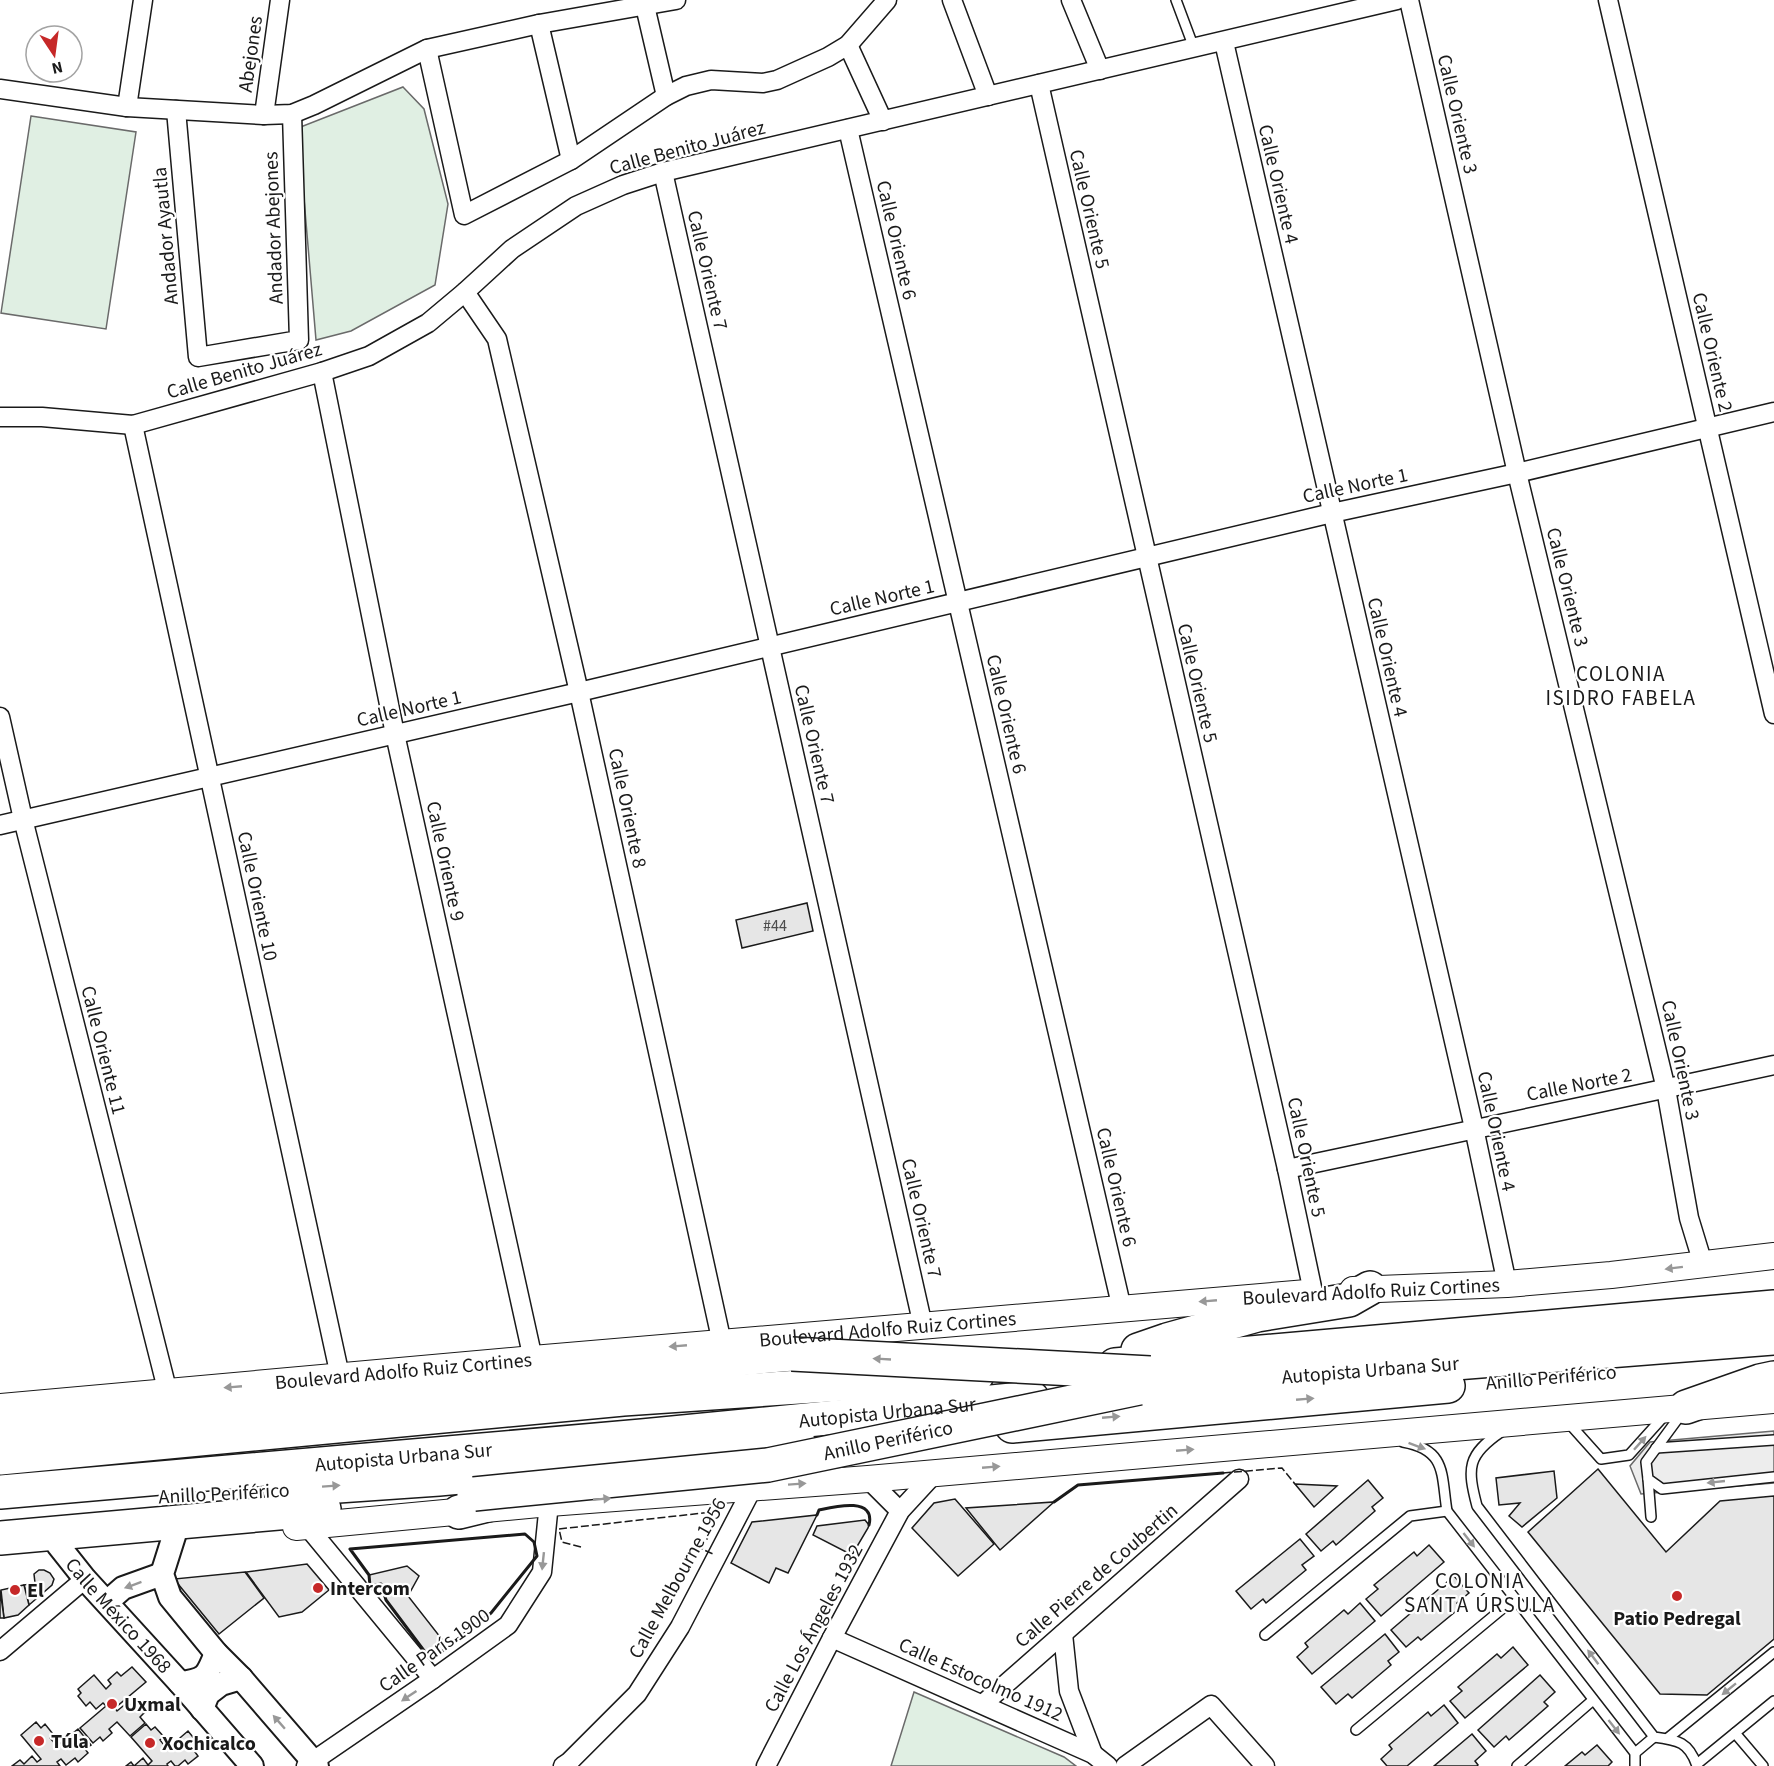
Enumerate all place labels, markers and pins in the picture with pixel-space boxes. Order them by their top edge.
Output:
place label: Intercom [330,1575,410,1603]
place label: El [27,1577,44,1605]
marker: Intercom [311,1581,325,1595]
marker: El [8,1583,22,1597]
marker: Patio Pedregal [1670,1589,1684,1603]
place label: Patio Pedregal [1613,1605,1741,1633]
place label: Uxmal [124,1691,181,1719]
marker: Uxmal [105,1697,119,1711]
place label: Túla [51,1728,89,1756]
place label: Xochicalco [162,1730,256,1758]
marker: Túla [32,1734,46,1748]
marker: Xochicalco [143,1736,157,1750]

